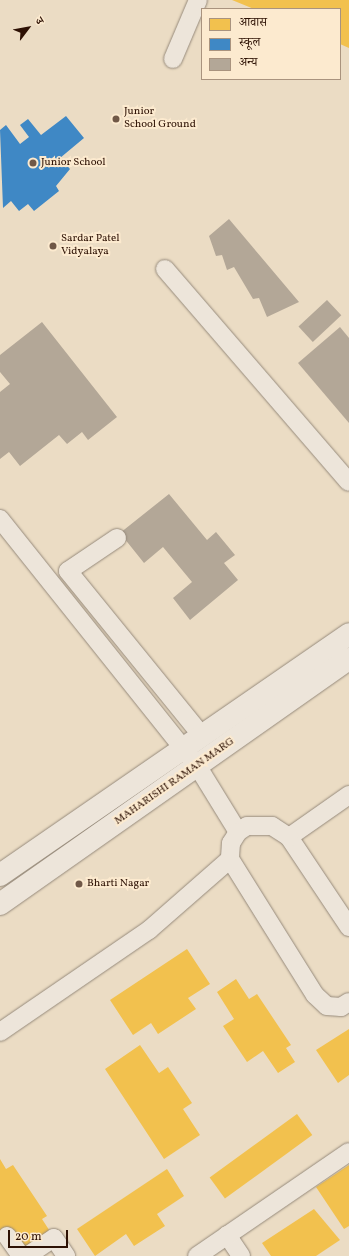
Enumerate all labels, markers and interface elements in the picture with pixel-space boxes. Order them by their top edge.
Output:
north arrow [8,8,48,48]
legend [201,8,341,80]
text: उ [31,15,46,28]
text: आवास [239,15,267,31]
text: स्कूल [239,35,260,51]
text: अन्य [239,55,257,71]
place label: Junior School Ground [124,106,196,132]
marker: Junior School Ground [111,114,121,124]
place label: Junior School [41,156,106,170]
marker: Junior School [28,158,38,168]
place label: Sardar Patel Vidyalaya [61,233,120,259]
marker: Sardar Patel Vidyalaya [48,241,58,251]
street label: MAHARISHI RAMAN MARG [113,736,237,828]
place label: Bharti Nagar [87,877,149,891]
marker: Bharti Nagar [74,879,84,889]
scale bar [10,1222,70,1248]
text: 20 m [15,1229,42,1245]

